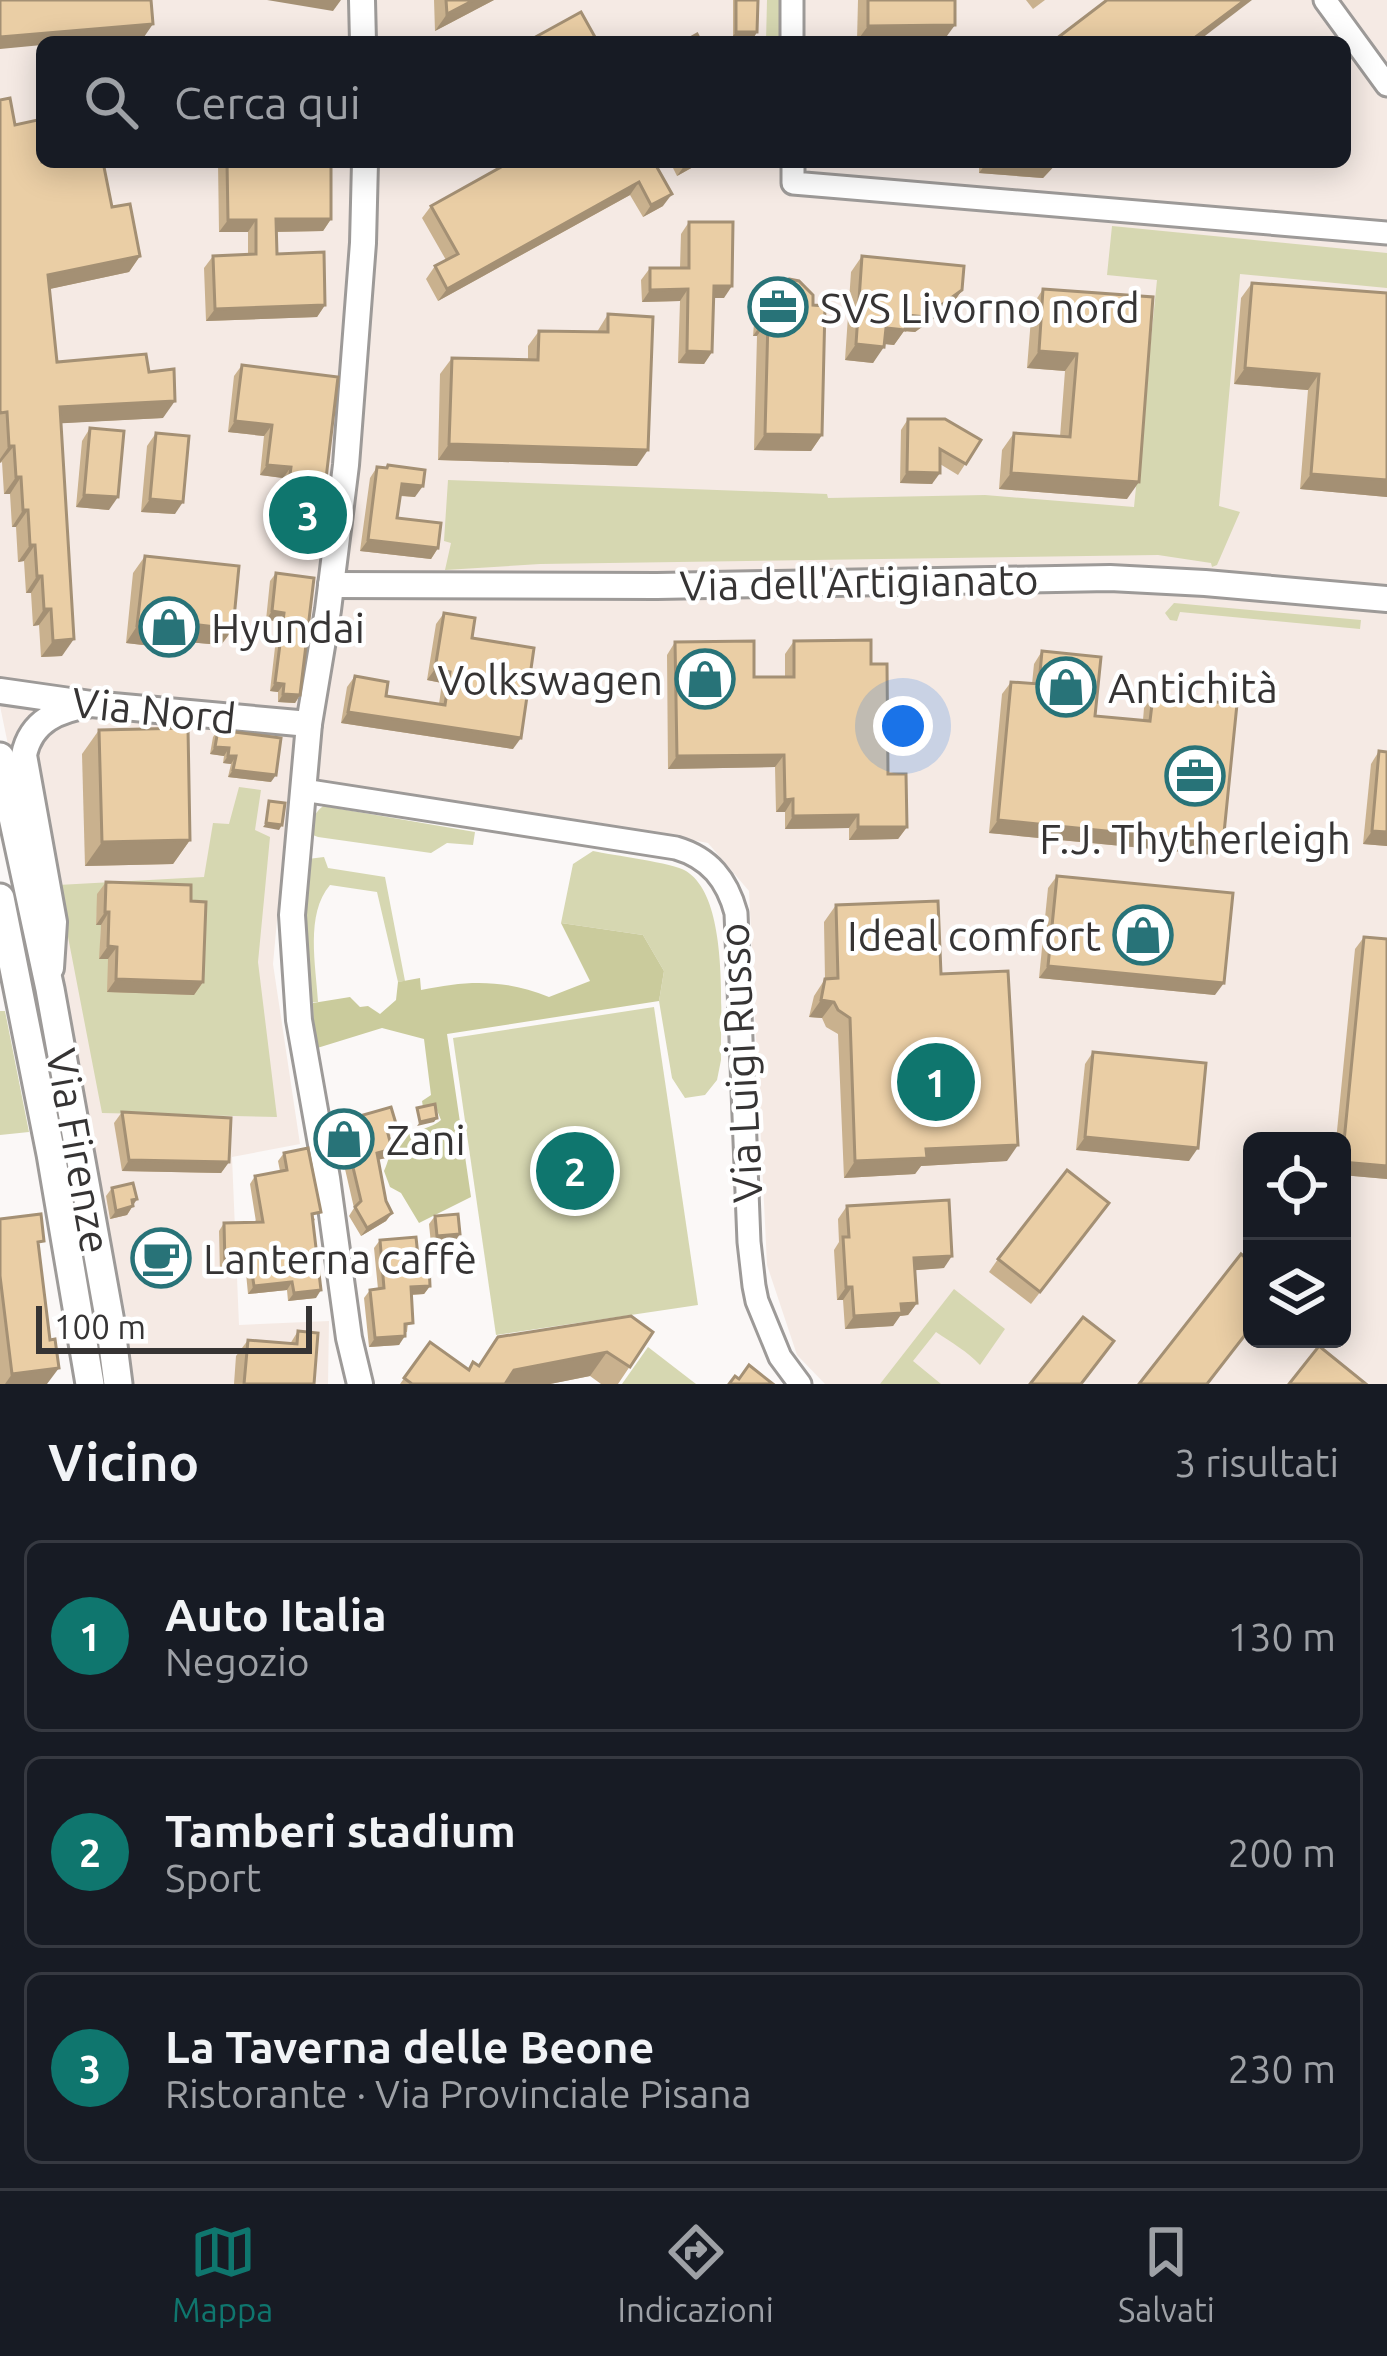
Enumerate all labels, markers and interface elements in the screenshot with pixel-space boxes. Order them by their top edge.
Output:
search box [36,36,1351,168]
icon: search [78,69,144,135]
text: Cerca qui [174,77,361,128]
office icon: SVS Livorno nord [747,276,809,338]
place label: SVS Livorno nord [820,284,1140,331]
pin: 3 [269,470,347,560]
street label: Via dell'Artigianato [679,555,1039,609]
shop icon: Hyundai [138,596,200,658]
place label: Hyundai [211,604,365,651]
shop icon: Volkswagen [674,648,736,710]
place label: Volkswagen [437,656,663,703]
shop icon: Antichità [1035,656,1097,718]
place label: Antichità [1108,664,1278,711]
street label: Via Nord [70,678,238,742]
your location [873,696,933,756]
office icon: F.J. Thytherleigh [1164,745,1226,807]
place label: F.J. Thytherleigh [1039,815,1351,862]
shop icon: Ideal comfort [1112,904,1174,966]
place label: Ideal comfort [847,912,1101,959]
street label: Via Luigi Russo [709,922,771,1204]
pin: 1 [897,1037,975,1127]
street label: Via Firenze [38,1045,120,1257]
shop icon: Zani [313,1108,375,1170]
place label: Zani [386,1116,466,1163]
pin: 2 [536,1126,614,1216]
map controls [1243,1132,1351,1348]
button: locate [1243,1132,1351,1240]
cafe icon: Lanterna caffè [130,1227,192,1289]
place label: Lanterna caffè [203,1235,477,1282]
button: layers [1243,1240,1351,1348]
scale bar [36,1300,312,1353]
text: 100 m [54,1308,146,1345]
text: Vicino [48,1433,199,1491]
text: 3 risultati [1174,1441,1339,1484]
text: Auto Italia [165,1589,387,1640]
text: 1 [79,1615,101,1658]
text: 130 m [1227,1615,1336,1658]
text: Negozio [165,1640,310,1683]
text: Tamberi stadium [165,1805,516,1856]
text: 2 [79,1831,101,1874]
text: 200 m [1227,1831,1336,1874]
text: Sport [165,1856,261,1899]
text: La Taverna delle Beone [165,2021,655,2072]
text: 3 [79,2047,101,2090]
text: 230 m [1227,2047,1336,2090]
text: Ristorante · Via Provinciale Pisana [165,2072,752,2115]
tab: Mappa [172,2219,273,2328]
tab: Indicazioni [618,2219,774,2328]
tab: Salvati [1118,2219,1215,2328]

